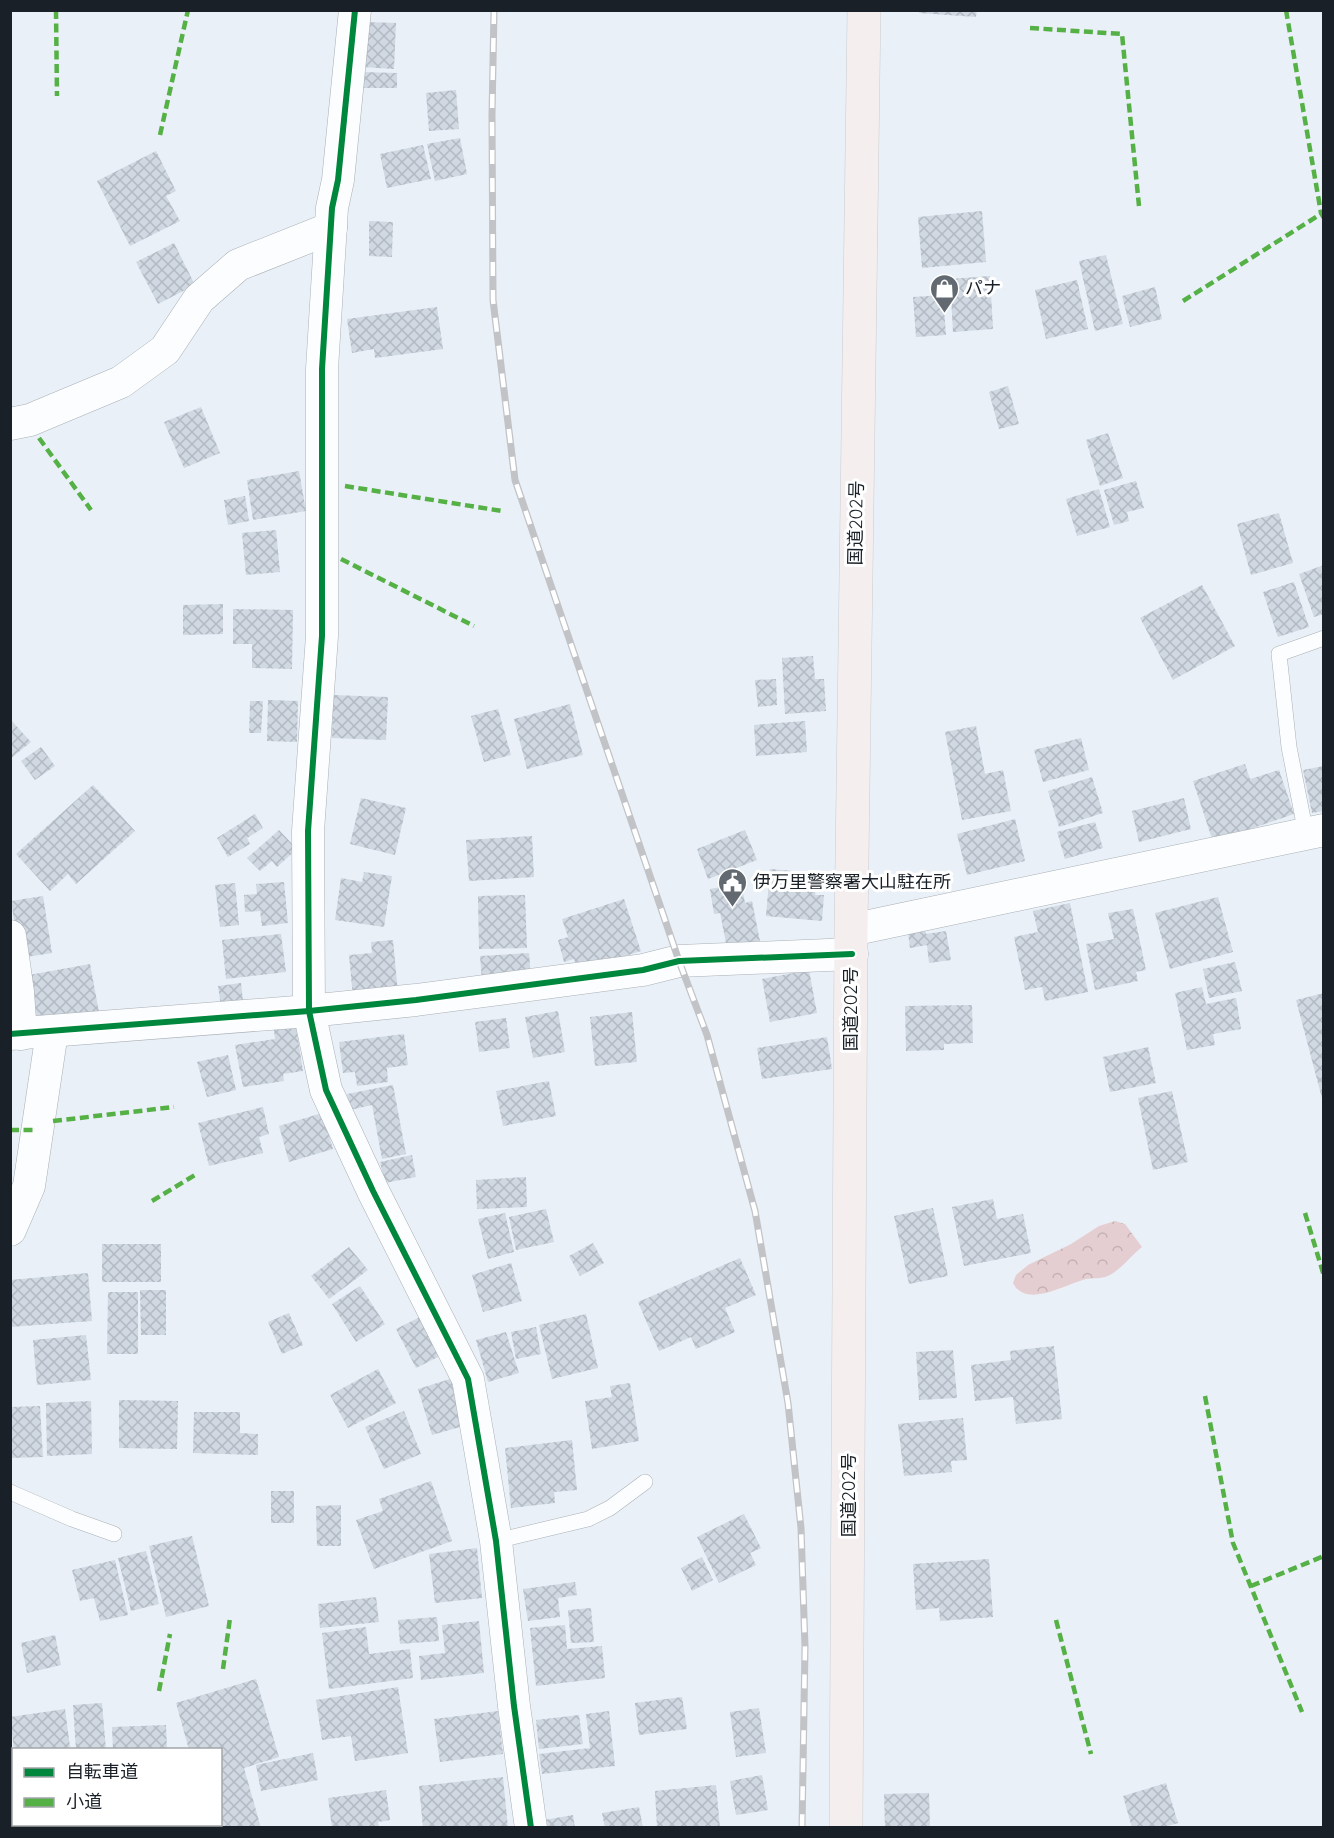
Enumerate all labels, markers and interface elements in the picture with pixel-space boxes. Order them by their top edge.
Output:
shop icon: パナ [928,272,960,314]
place label: パナ [965,276,1001,299]
street label: 国道202号 [843,480,868,566]
public building icon: 伊万里警察署大山駐在所 [716,866,748,908]
place label: 伊万里警察署大山駐在所 [753,870,951,893]
street label: 国道202号 [839,967,862,1051]
street label: 国道202号 [837,1453,860,1537]
legend [12,1748,222,1826]
text: 自転車道 [66,1760,138,1783]
text: 小道 [66,1790,102,1813]

